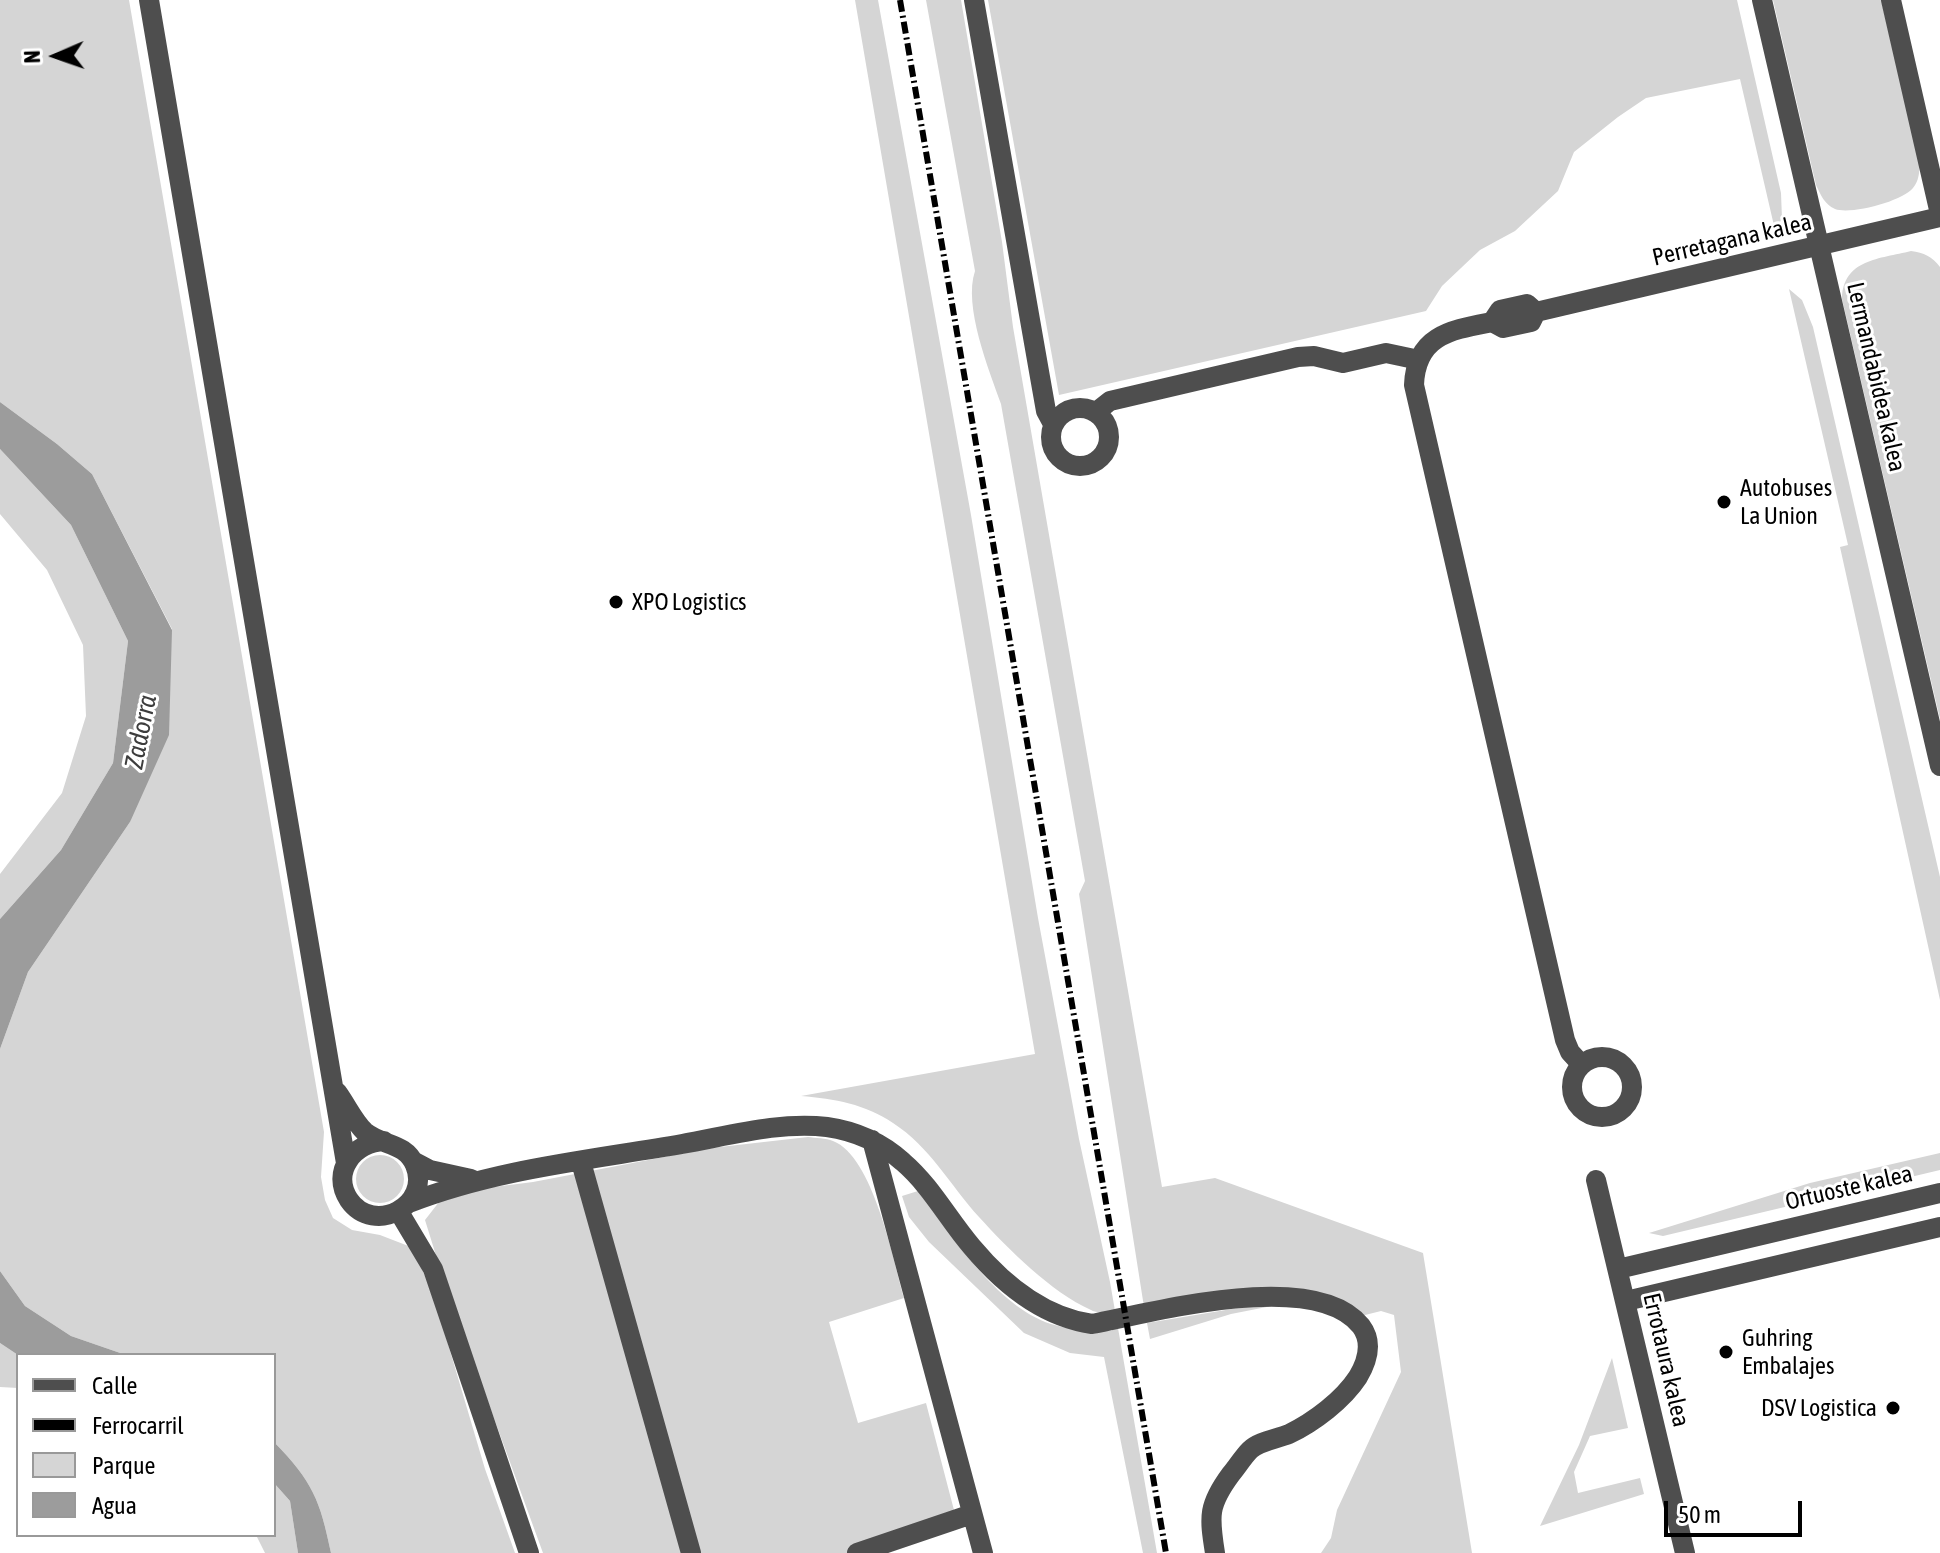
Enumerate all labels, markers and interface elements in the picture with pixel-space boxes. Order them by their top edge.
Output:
north arrow [16,16,96,96]
text: N [19,50,45,64]
street label: Perretagana kalea [1650,208,1814,272]
street label: Lermandabidea kalea [1840,280,1912,474]
place label: Autobuses La Union [1740,474,1832,530]
marker: Autobuses La Union [1715,493,1733,511]
place label: XPO Logistics [632,588,747,616]
marker: XPO Logistics [607,593,625,611]
water label: Zadorra [119,692,163,772]
street label: Ortuoste kalea [1782,1159,1916,1217]
street label: Errotaura kalea [1637,1290,1695,1430]
place label: Guhring Embalajes [1742,1324,1834,1380]
marker: Guhring Embalajes [1717,1343,1735,1361]
legend [16,1353,276,1537]
text: Calle [92,1372,137,1399]
place label: DSV Logistica [1761,1394,1877,1422]
marker: DSV Logistica [1884,1399,1902,1417]
text: Ferrocarril [92,1412,184,1439]
text: Parque [92,1452,155,1479]
scale bar [1668,1485,1806,1535]
text: Agua [92,1492,137,1519]
text: 50 m [1678,1501,1721,1528]

